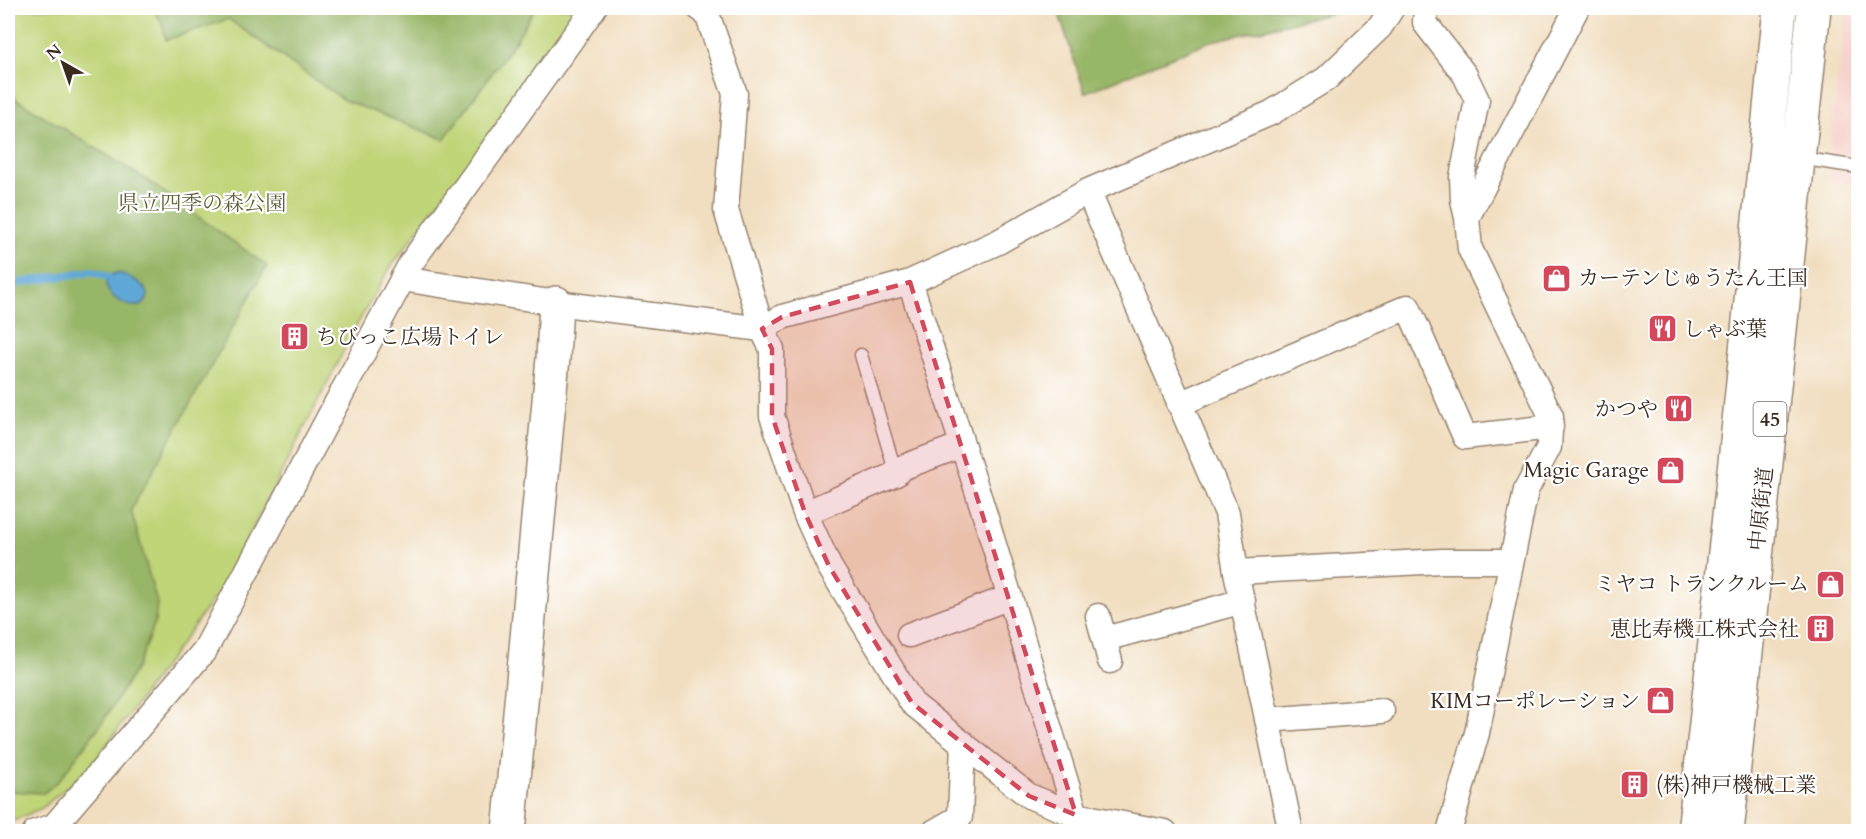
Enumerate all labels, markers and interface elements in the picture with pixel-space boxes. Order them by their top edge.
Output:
north arrow [33,33,93,93]
text: N [42,39,66,65]
park label: 県立四季の森公園 [118,189,286,218]
shop icon: カーテンじゅうたん王国 [1541,262,1573,294]
place label: カーテンじゅうたん王国 [1578,264,1808,293]
restaurant icon: しゃぶ葉 [1646,313,1678,345]
place label: しゃぶ葉 [1683,315,1767,344]
building icon: ちびっこ広場トイレ [279,321,311,353]
place label: ちびっこ広場トイレ [316,323,504,352]
restaurant icon: かつや [1663,393,1695,425]
place label: かつや [1595,395,1658,424]
road number: 45 [1754,402,1786,436]
shop icon: Magic Garage [1654,454,1686,486]
place label: Magic Garage [1524,456,1649,485]
street label: 中原街道 [1743,466,1780,552]
shop icon: ミヤコ トランクルーム [1814,568,1846,600]
place label: ミヤコ トランクルーム [1594,570,1809,599]
building icon: 恵比寿機工株式会社 [1804,613,1836,645]
place label: 恵比寿機工株式会社 [1610,615,1799,644]
shop icon: KIMコーポレーション [1645,685,1677,717]
place label: KIMコーポレーション [1430,687,1640,716]
building icon: (株)神戸機械工業 [1619,769,1651,801]
place label: (株)神戸機械工業 [1656,771,1816,800]

